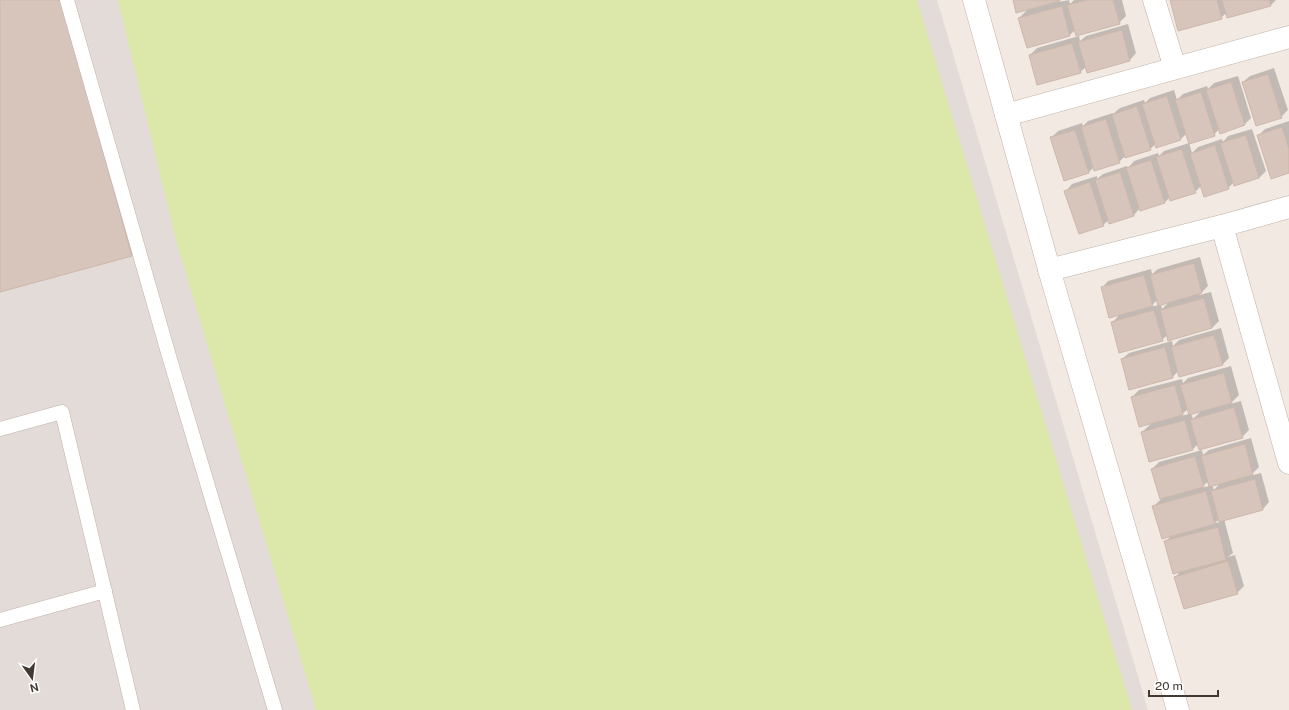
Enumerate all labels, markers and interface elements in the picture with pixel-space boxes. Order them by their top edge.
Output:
north arrow [12,658,52,698]
scale bar [1149,672,1218,698]
text: 20 m [1155,679,1183,693]
text: N [29,681,40,695]

